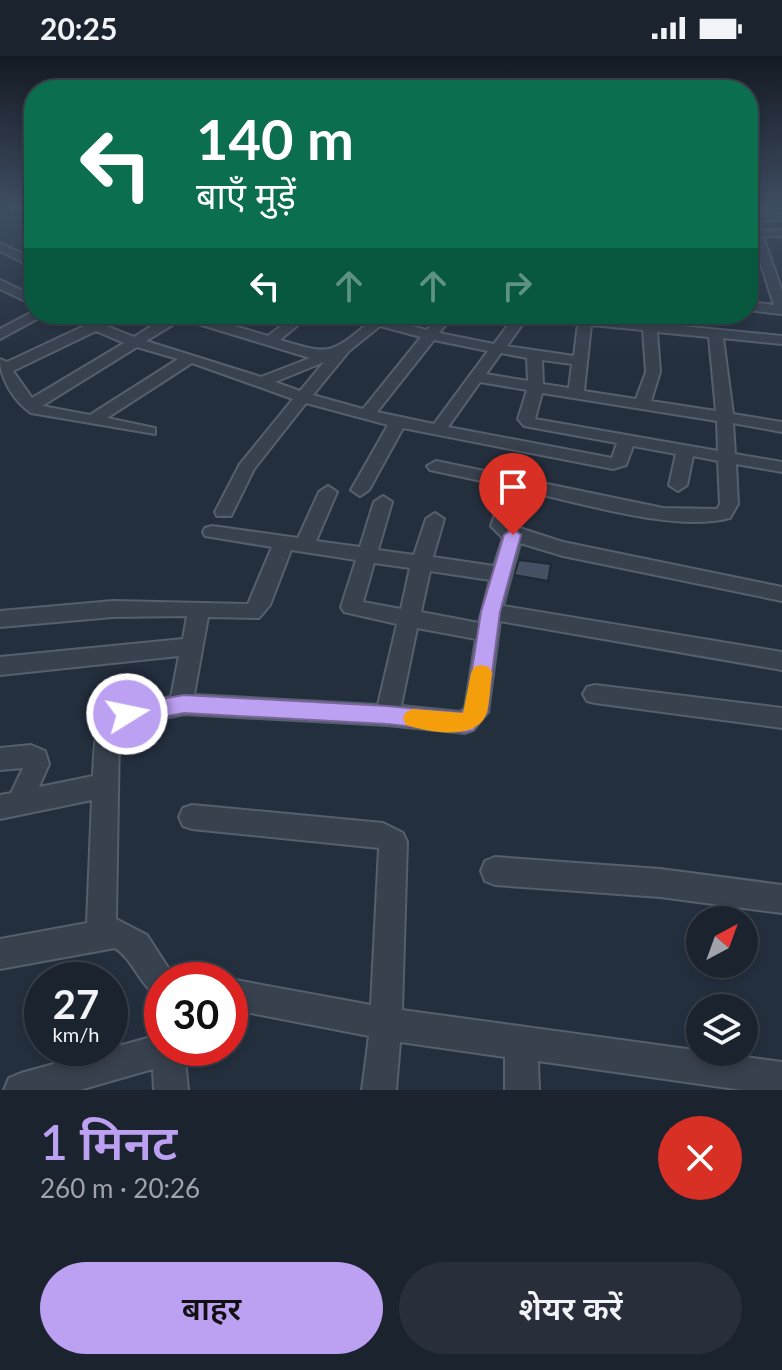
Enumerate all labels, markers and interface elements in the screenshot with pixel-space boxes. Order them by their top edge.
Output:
text: 20:25 [40,10,117,46]
text: 140 m [196,105,354,172]
icon: left [64,112,168,216]
text: बाएँ मुड़ें [196,173,296,217]
icon: left [243,264,287,308]
icon: ahead [327,264,371,308]
icon: ahead [411,264,455,308]
icon: right [495,264,539,308]
pin [479,453,547,535]
icon: arrive [491,465,535,509]
position arrow [85,672,169,756]
north arrow [686,906,758,978]
map controls [686,906,758,1066]
speed limit sign: 30 [144,962,248,1066]
text: 27 [53,980,99,1028]
button: layers [686,994,758,1066]
text: km/h [53,1022,99,1046]
text: 1 मिनट [40,1113,177,1170]
button: close [658,1116,742,1200]
text: 260 m · 20:26 [40,1172,200,1204]
button: बाहर [40,1262,383,1354]
button: शेयर करें [399,1262,742,1354]

